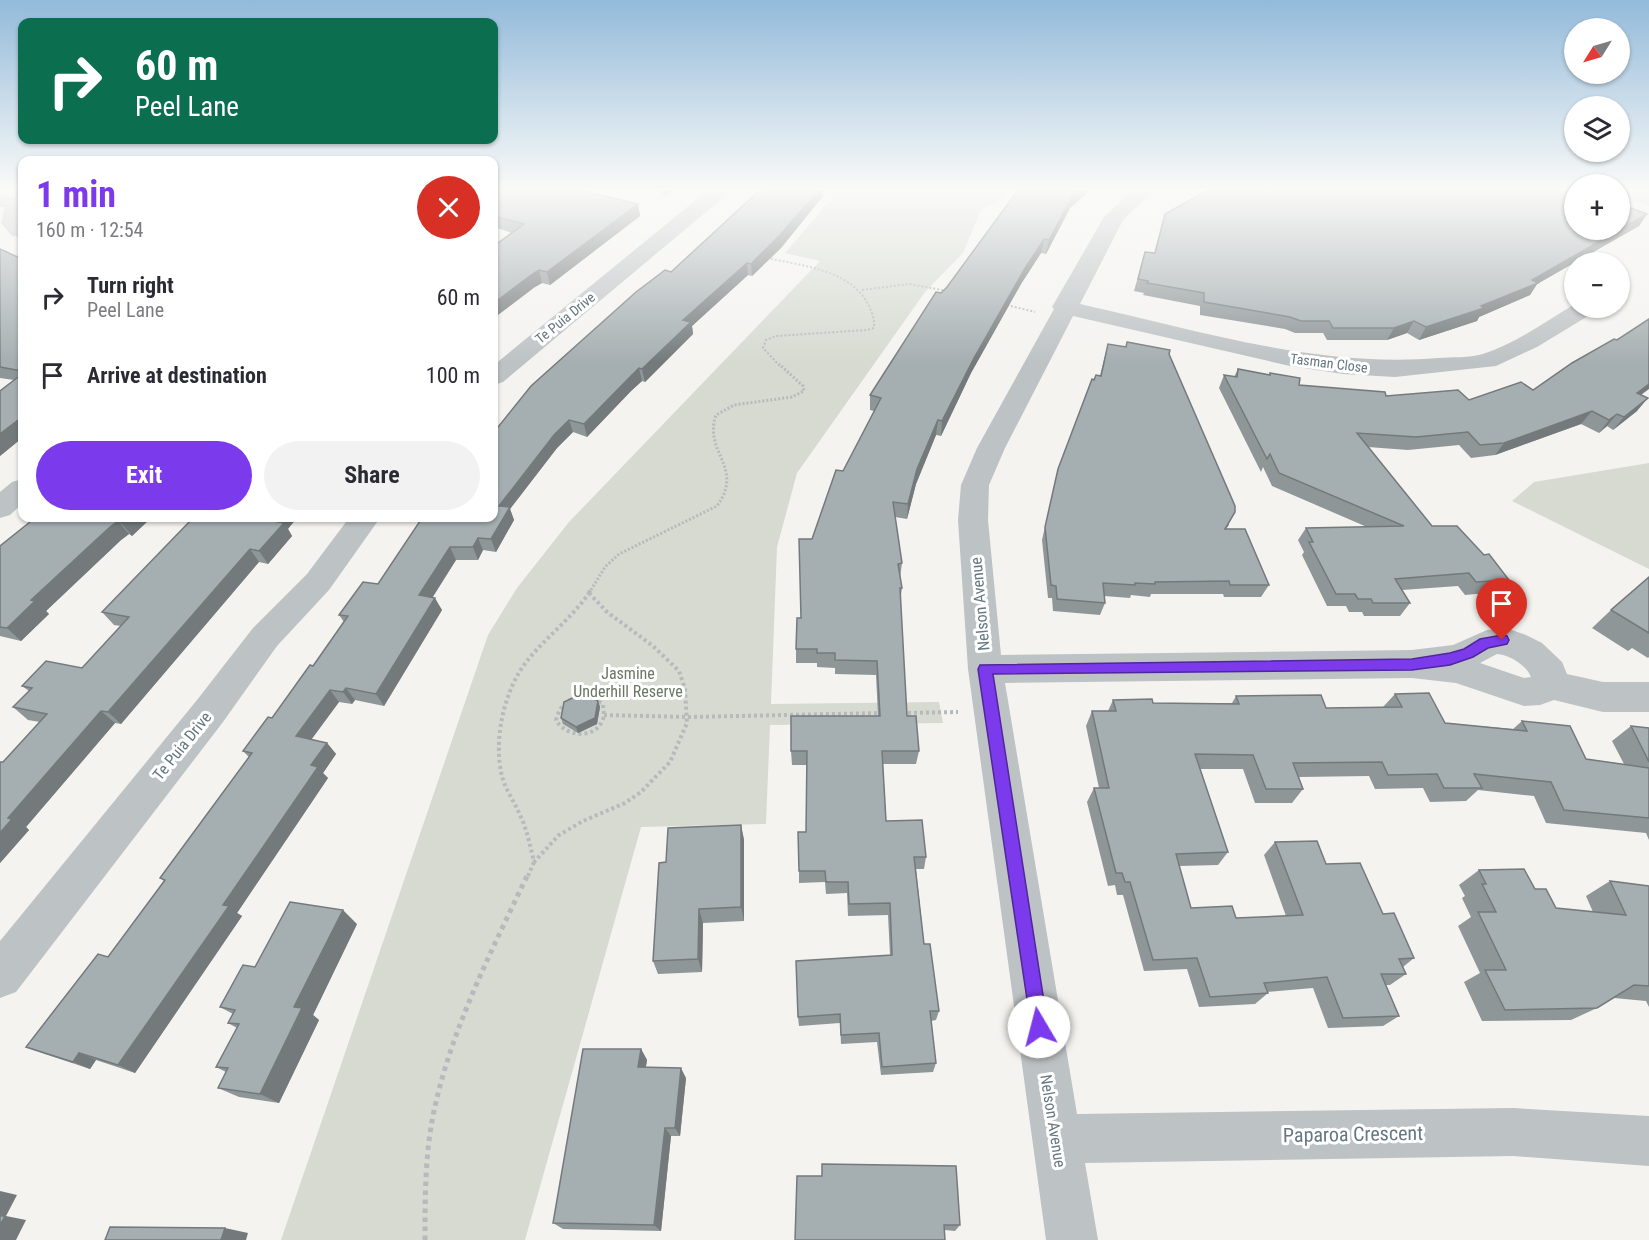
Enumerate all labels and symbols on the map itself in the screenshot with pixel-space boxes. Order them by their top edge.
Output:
north arrow [1564,18,1630,84]
street label: Te Puia Drive [532,289,598,347]
street label: Tasman Close [1289,350,1369,376]
street label: Nelson Avenue [966,556,994,652]
pin [1476,578,1527,640]
park label: Jasmine Underhill Reserve [573,664,683,701]
street label: Te Puia Drive [149,708,215,784]
position arrow [1007,995,1071,1059]
street label: Nelson Avenue [1036,1073,1070,1169]
street label: Paparoa Crescent [1283,1121,1423,1147]

